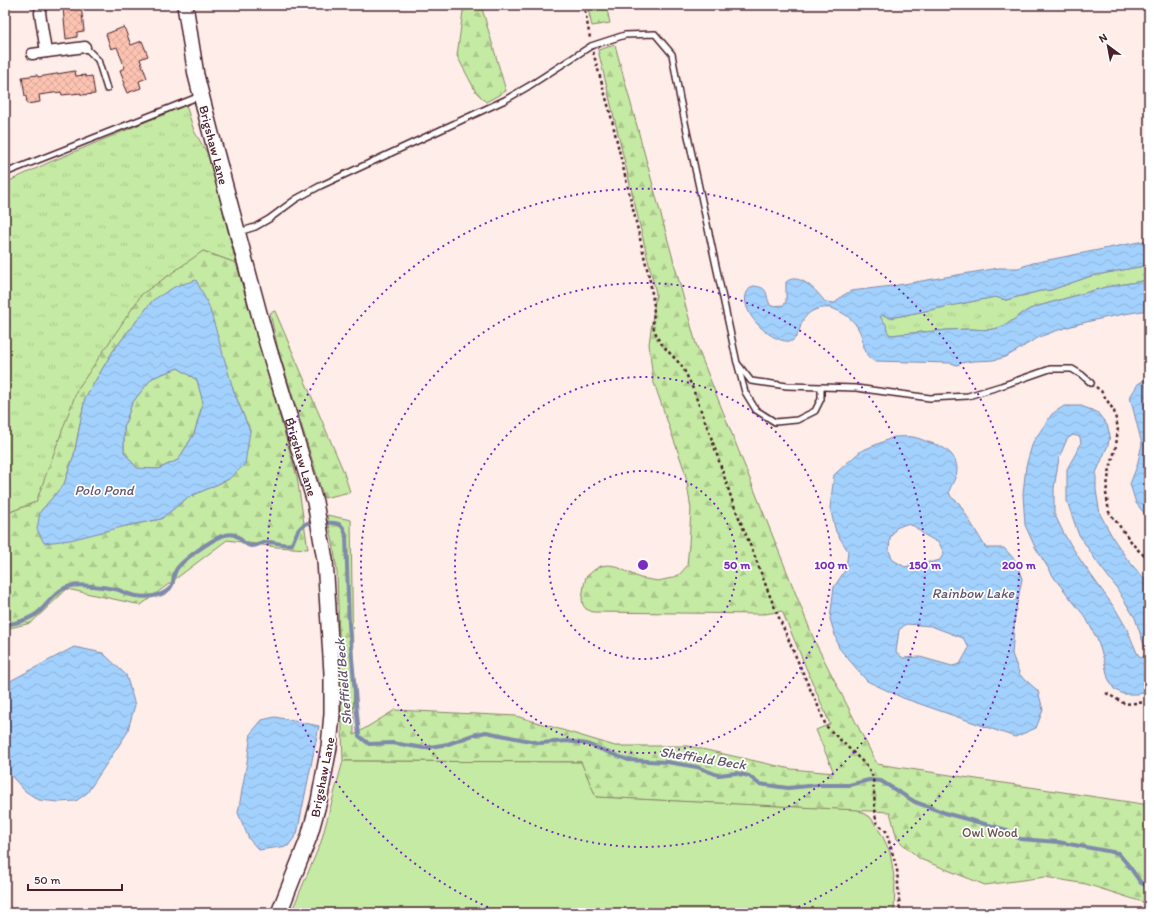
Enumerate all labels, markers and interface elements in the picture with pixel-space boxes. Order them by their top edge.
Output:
north arrow [1088,26,1128,66]
text: N [1096,30,1110,45]
street label: Brigshaw Lane [196,104,231,186]
street label: Brigshaw Lane [282,416,320,498]
water label: Polo Pond [74,482,135,499]
centre of rings [636,558,650,572]
text: 50 m [724,558,751,572]
text: 100 m [814,558,848,572]
text: 150 m [909,558,942,572]
text: 200 m [1002,558,1037,572]
water label: Rainbow Lake [932,585,1016,602]
water label: Sheffield Beck [331,637,356,726]
street label: Brigshaw Lane [307,736,338,818]
water label: Sheffield Beck [659,743,748,774]
park label: Owl Wood [962,825,1018,840]
scale bar [28,866,122,892]
text: 50 m [34,873,60,887]

